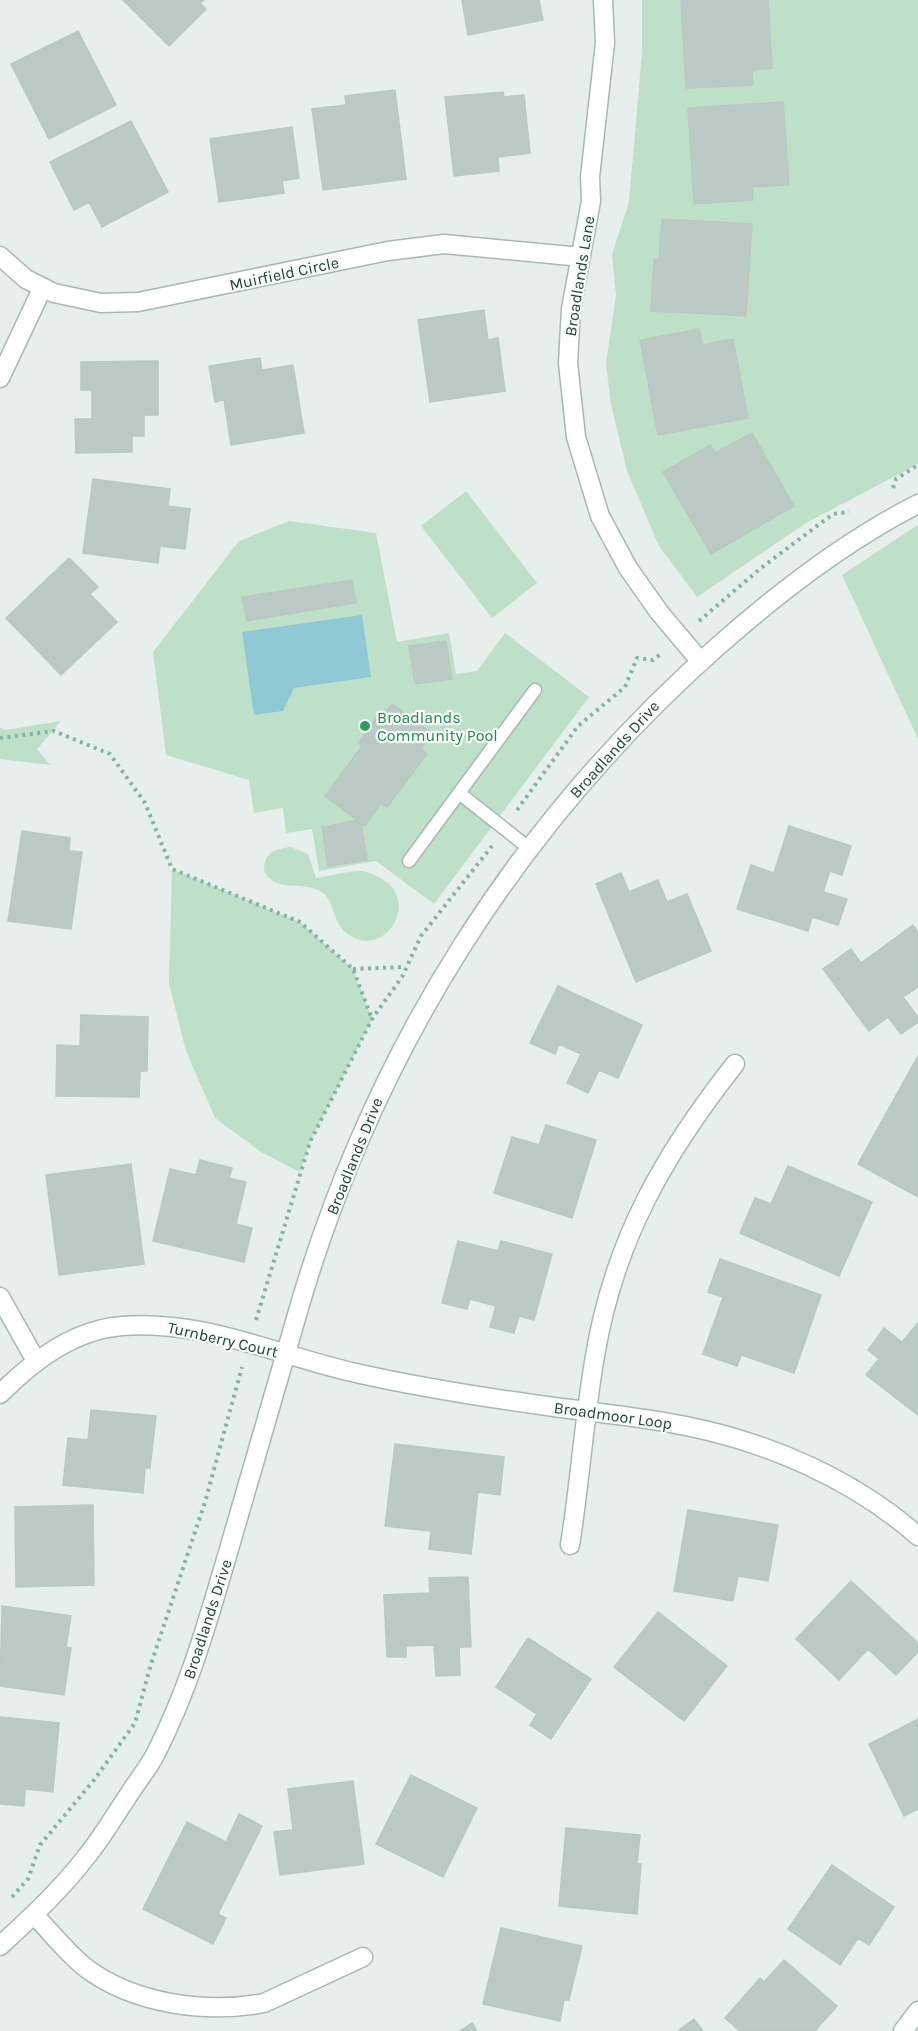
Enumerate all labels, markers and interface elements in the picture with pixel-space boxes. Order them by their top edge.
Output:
street label: Broadlands Lane [561,215,598,338]
street label: Muirfield Circle [228,253,341,294]
street label: Broadlands Drive [566,697,663,802]
place label: Broadlands Community Pool [377,708,498,745]
marker: Broadlands Community Pool [358,719,372,733]
street label: Broadlands Drive [322,1095,387,1218]
street label: Turnberry Court [166,1318,280,1361]
street label: Broadmoor Loop [553,1398,673,1433]
street label: Broadlands Drive [179,1557,236,1681]

